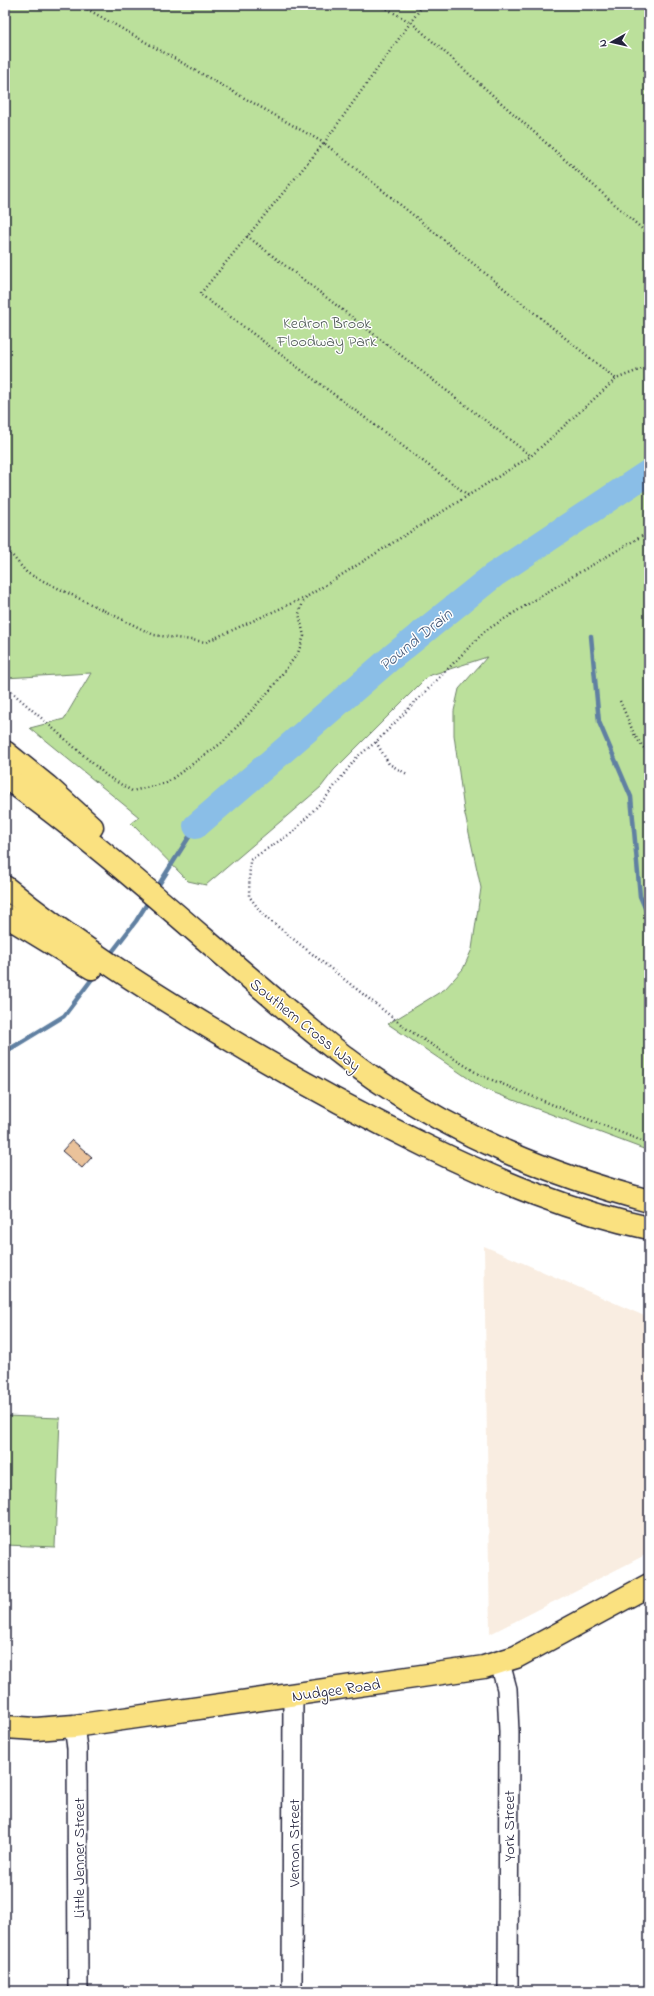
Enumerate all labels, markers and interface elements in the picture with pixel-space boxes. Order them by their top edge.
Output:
north arrow [592,22,632,62]
text: N [595,38,612,48]
park label: Kedron Brook Floodway Park [276,312,378,354]
water label: Pound Drain [374,602,458,678]
street label: Southern Cross Way [244,973,366,1078]
street label: Nudgee Road [290,1673,382,1709]
street label: York Street [498,1790,522,1862]
street label: Little Jenner Street [68,1797,92,1918]
street label: Vernon Street [283,1798,307,1888]

